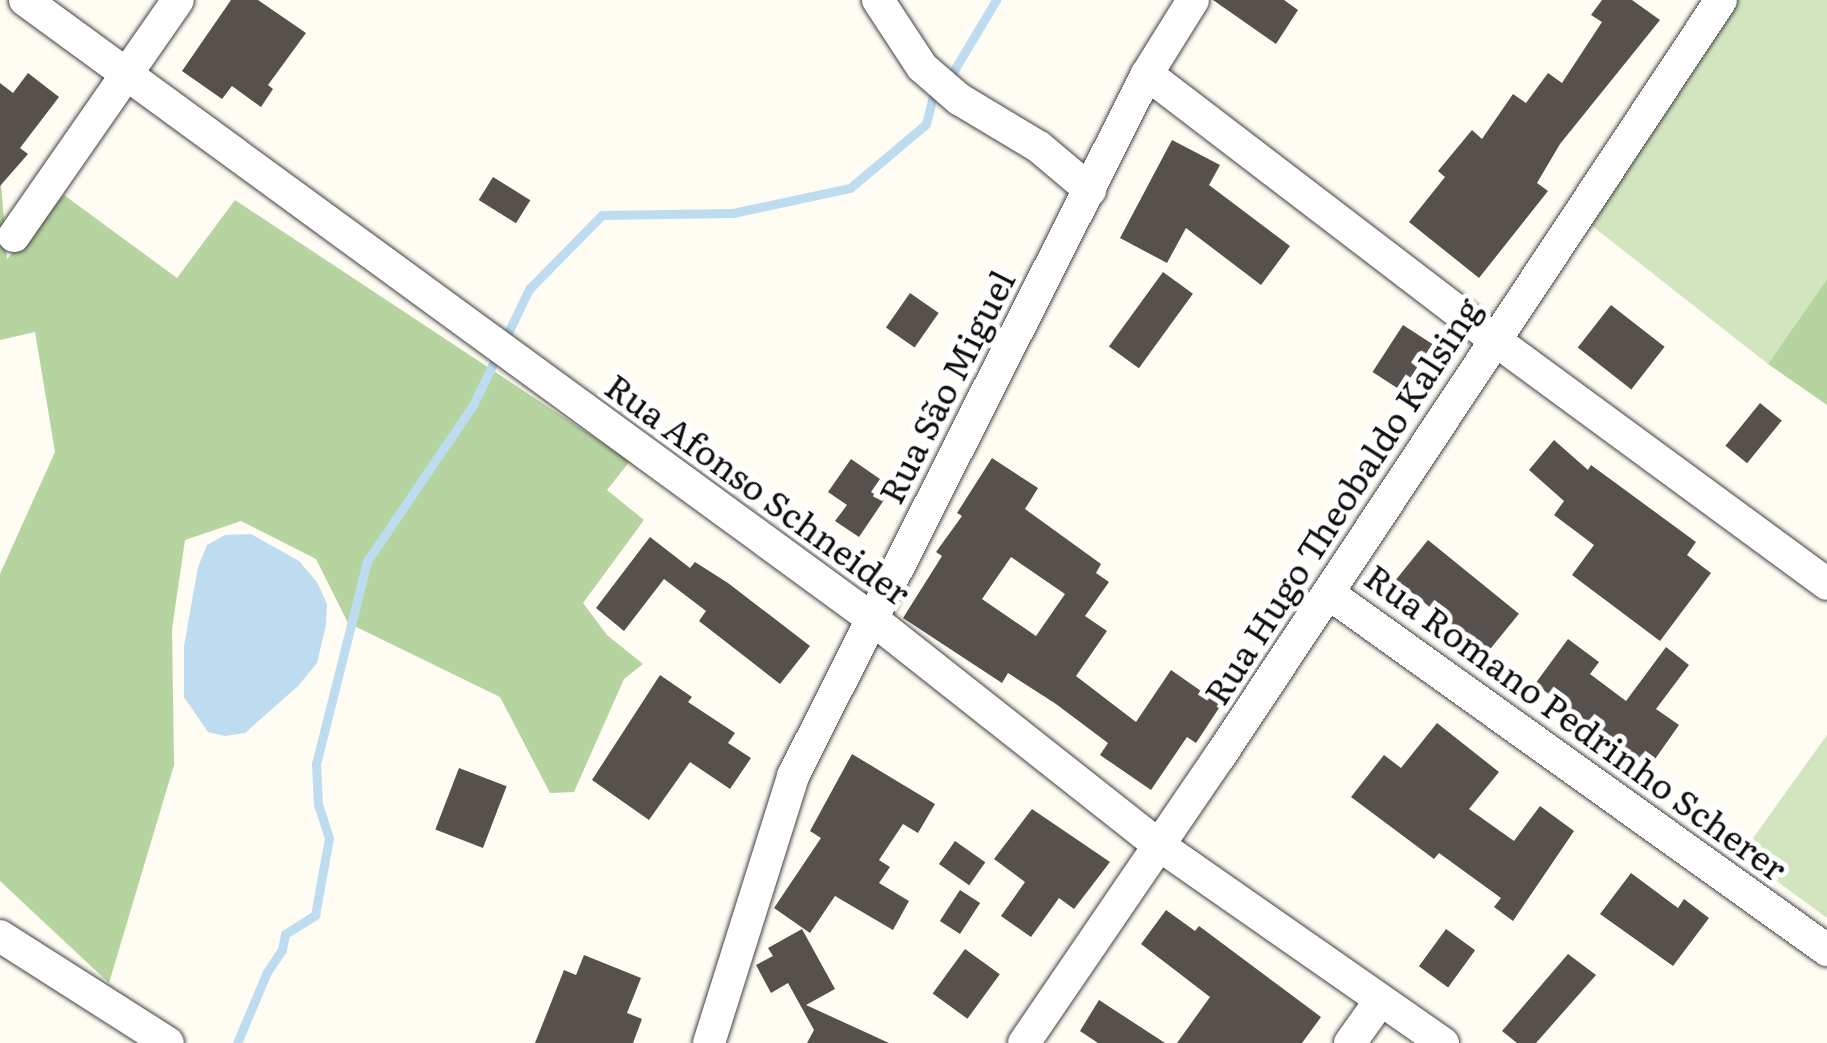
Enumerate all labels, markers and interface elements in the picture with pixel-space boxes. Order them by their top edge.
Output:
street label: Rua São Miguel [868,262,1022,510]
street label: Rua Hugo Theobaldo Kalsing [1194,289,1488,711]
street label: Rua Afonso Schneider [598,363,920,613]
street label: Rua Romano Pedrinho Scherer [1358,554,1796,888]

